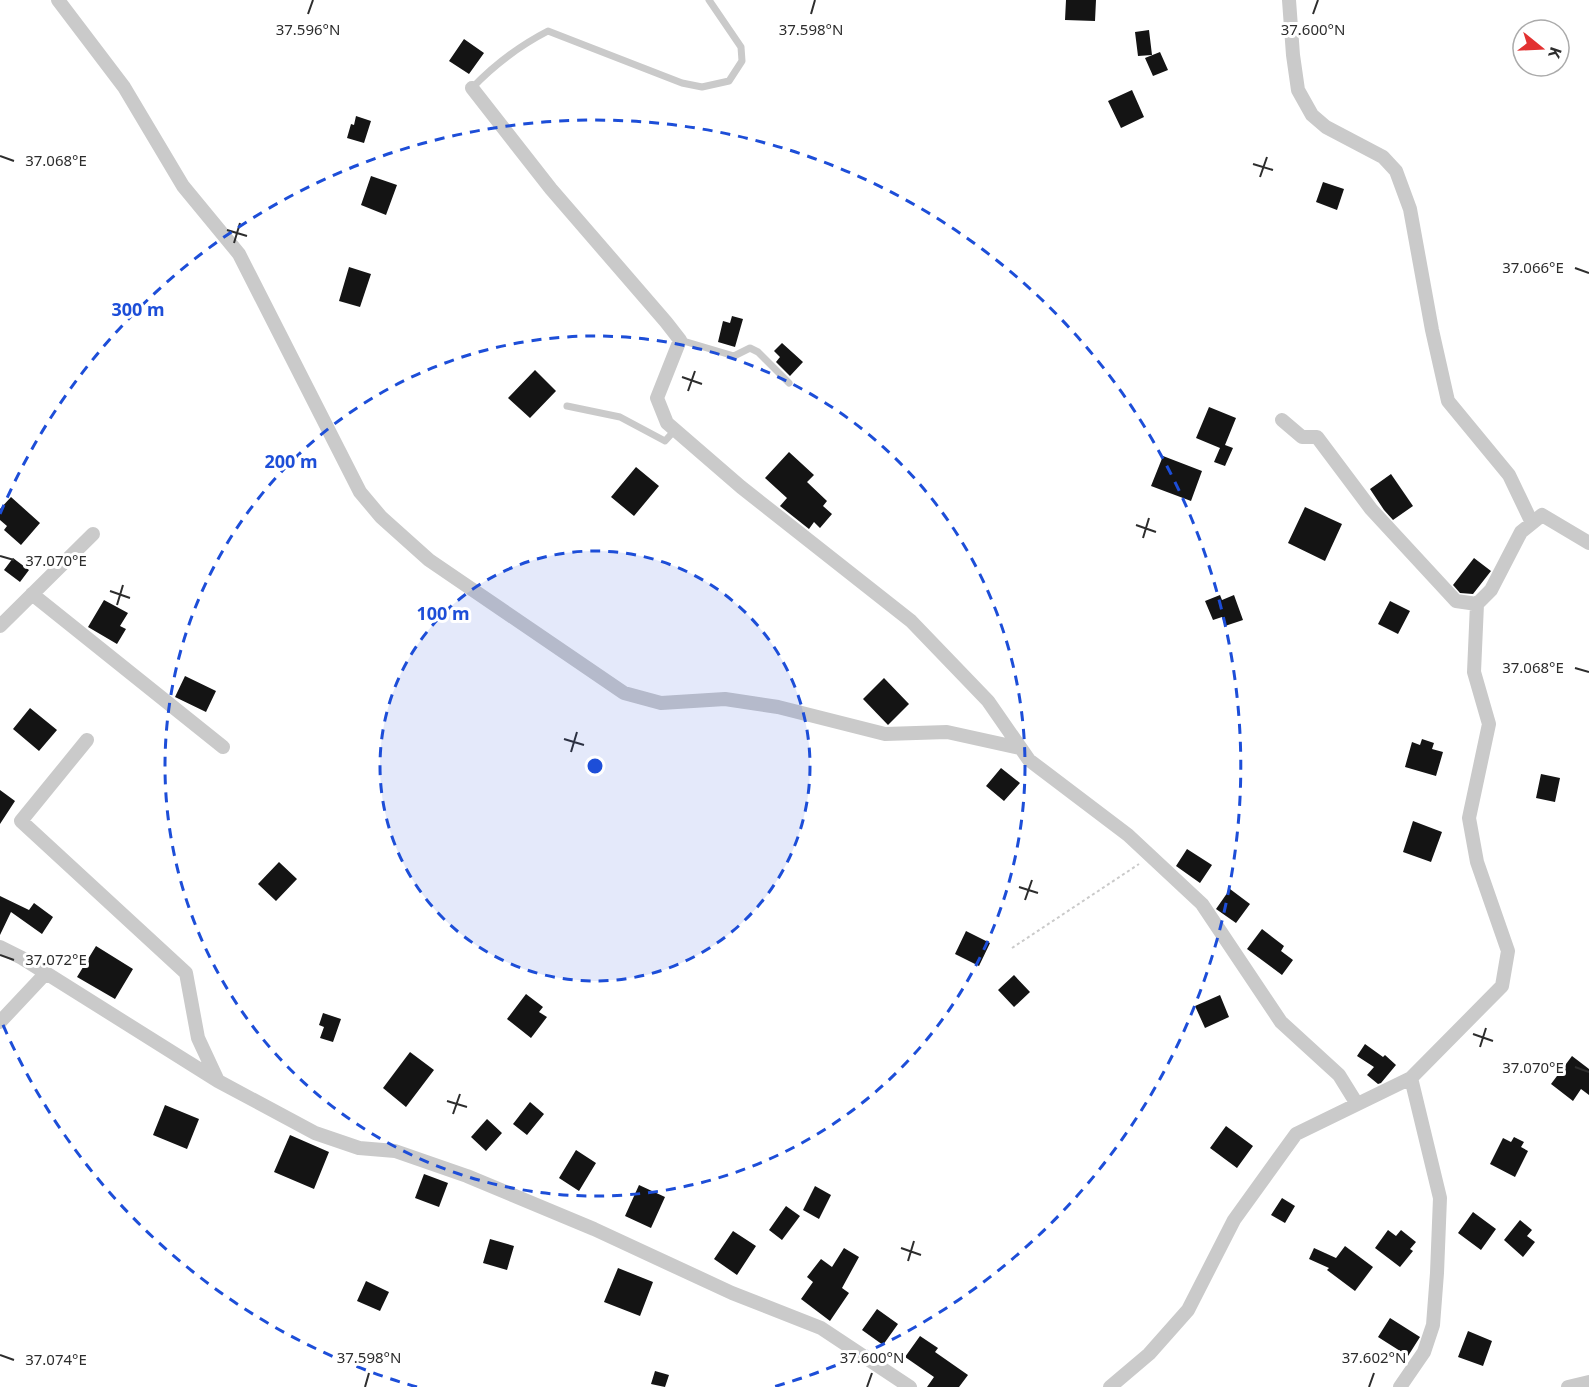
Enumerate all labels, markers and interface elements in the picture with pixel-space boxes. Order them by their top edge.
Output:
north arrow [1511,18,1571,78]
text: 37.596°N [276,19,340,39]
text: 37.598°N [779,19,843,39]
text: 37.600°N [1281,19,1345,39]
text: K [1543,44,1567,61]
text: 37.068°E [25,150,87,170]
text: 37.066°E [1502,257,1564,277]
text: 300 m [111,297,165,321]
text: 200 m [264,449,318,473]
text: 37.070°E [25,550,87,570]
text: 100 m [416,601,470,625]
text: 37.068°E [1502,657,1564,677]
centre of rings [585,756,605,776]
text: 37.072°E [25,949,87,969]
text: 37.070°E [1502,1057,1564,1077]
text: 37.598°N [337,1347,401,1367]
text: 37.600°N [840,1347,904,1367]
text: 37.602°N [1342,1347,1406,1367]
text: 37.074°E [25,1349,87,1369]

